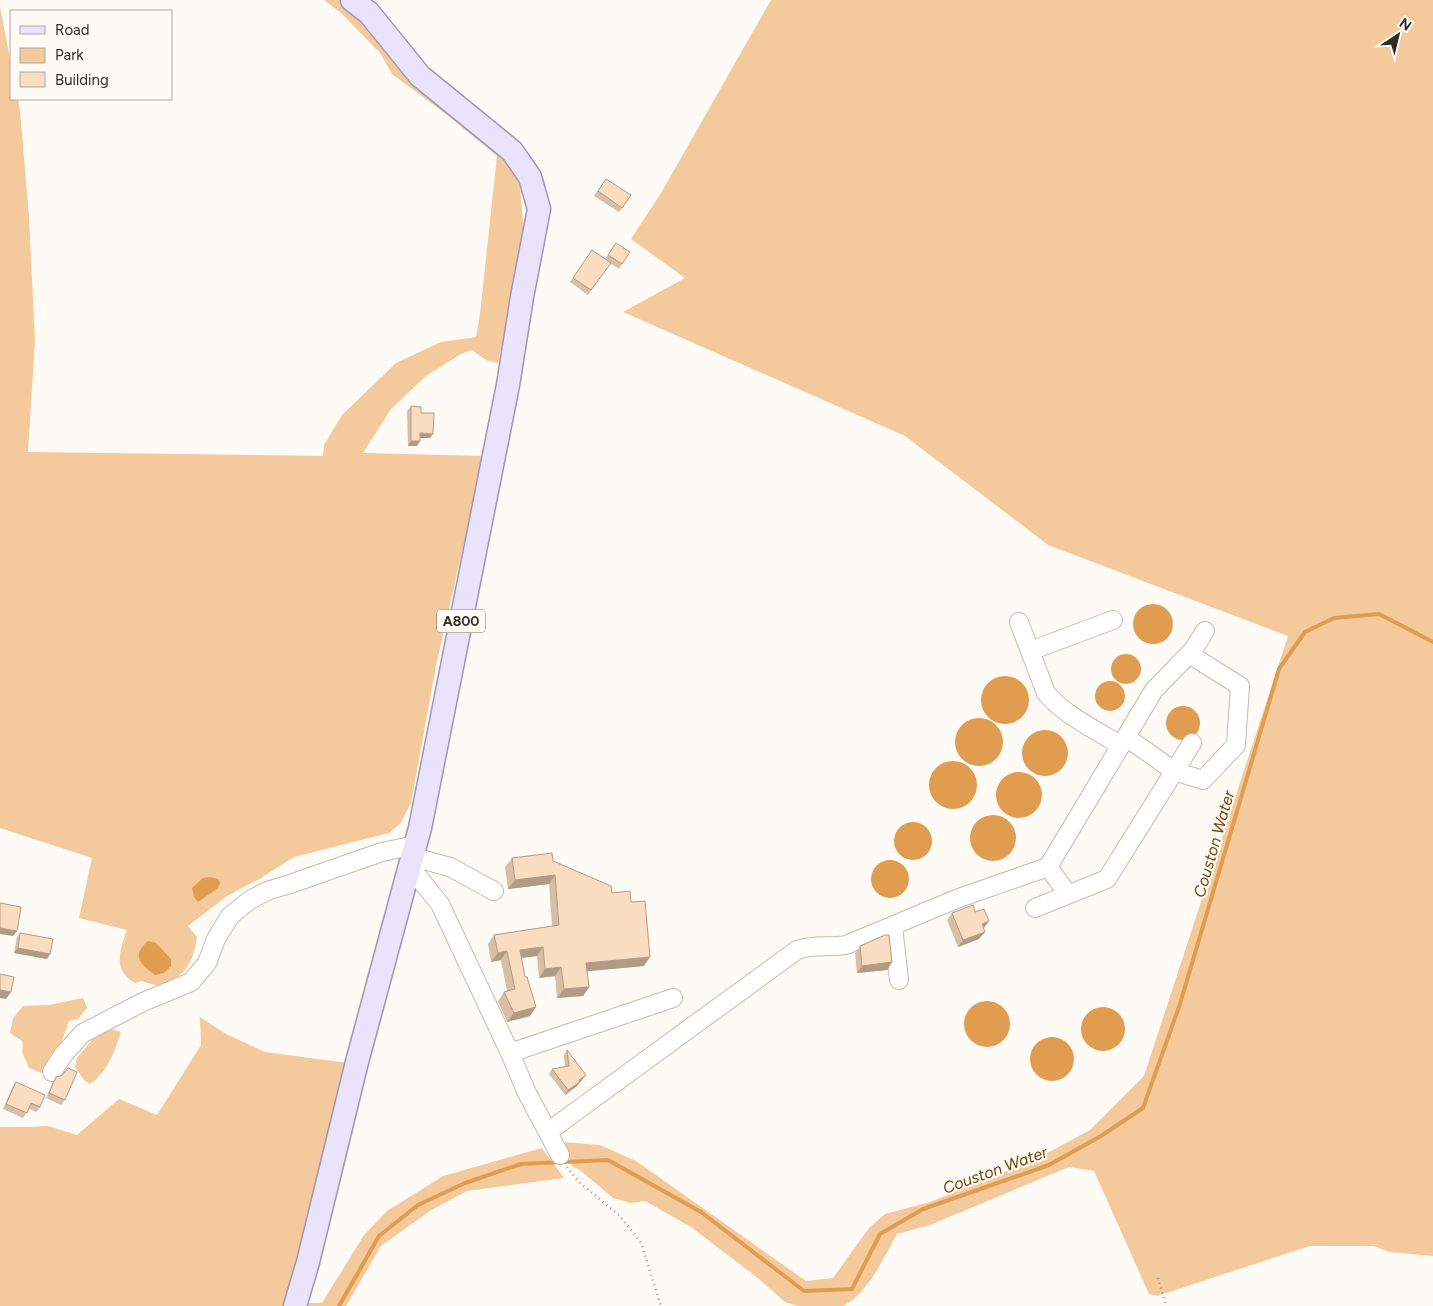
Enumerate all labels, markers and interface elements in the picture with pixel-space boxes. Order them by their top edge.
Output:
legend [10,10,172,100]
north arrow [1373,10,1423,60]
text: N [1396,15,1414,35]
text: Road [55,21,90,39]
text: Park [55,46,84,64]
text: Building [55,71,109,89]
road number: A800 [437,610,485,632]
water label: Couston Water [1190,788,1238,900]
water label: Couston Water [940,1142,1050,1198]

